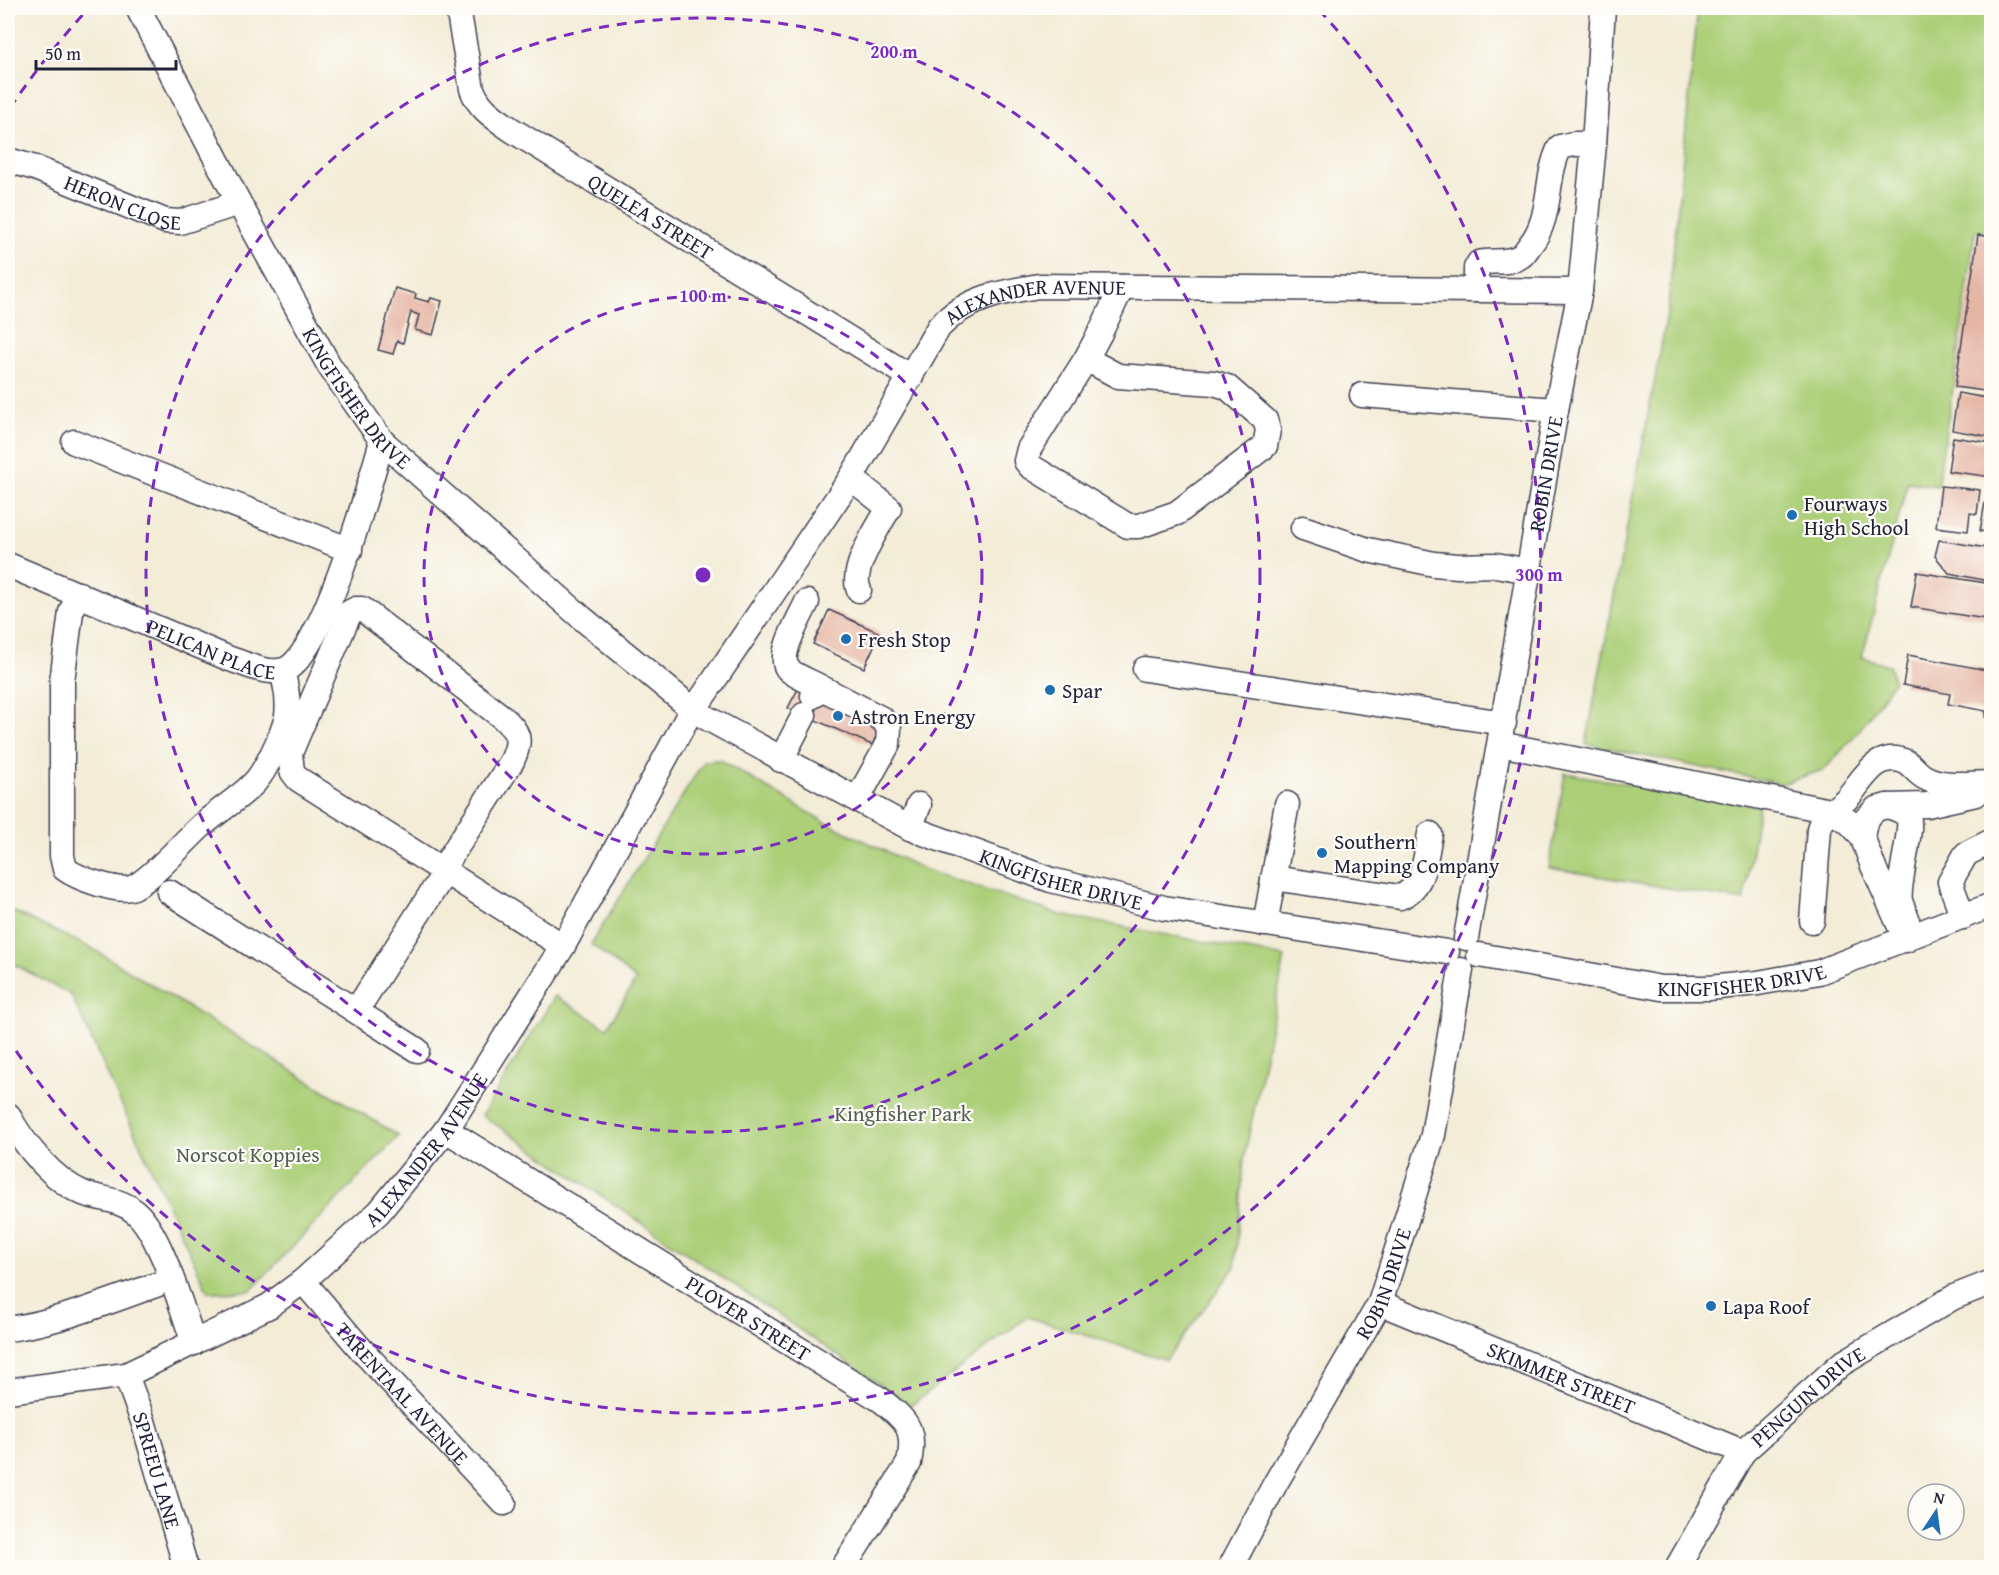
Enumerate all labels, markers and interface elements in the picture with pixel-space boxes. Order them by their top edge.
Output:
scale bar [36,33,176,71]
text: 200 m [870,38,918,65]
text: 50 m [45,40,81,67]
street label: QUELEA STREET [582,165,720,267]
street label: HERON CLOSE [60,166,182,238]
street label: ALEXANDER AVENUE [937,270,1127,332]
text: 100 m [679,282,727,309]
street label: KINGFISHER DRIVE [295,321,419,476]
street label: ROBIN DRIVE [1520,413,1570,534]
place label: Fourways High School [1804,488,1909,543]
marker: Fourways High School [1785,508,1799,522]
text: 300 m [1515,561,1563,588]
centre of rings [693,565,713,585]
street label: PELICAN PLACE [142,610,277,687]
place label: Fresh Stop [858,624,951,655]
marker: Fresh Stop [839,632,853,646]
place label: Spar [1062,675,1103,706]
marker: Spar [1043,683,1057,697]
place label: Astron Energy [850,701,976,732]
marker: Astron Energy [831,709,845,723]
place label: Southern Mapping Company [1334,826,1500,881]
street label: KINGFISHER DRIVE [975,840,1146,918]
marker: Southern Mapping Company [1315,846,1329,860]
street label: KINGFISHER DRIVE [1658,955,1831,1004]
street label: ALEXANDER AVENUE [357,1066,495,1234]
park label: Kingfisher Park [835,1098,972,1129]
park label: Norscot Koppies [176,1139,320,1170]
street label: ROBIN DRIVE [1347,1223,1418,1345]
street label: PLOVER STREET [680,1267,817,1368]
place label: Lapa Roof [1723,1291,1812,1322]
marker: Lapa Roof [1704,1299,1718,1313]
street label: TARENTAAL AVENUE [329,1315,477,1472]
street label: SKIMMER STREET [1482,1333,1641,1422]
street label: PENGUIN DRIVE [1743,1338,1871,1454]
street label: SPREEU LANE [125,1407,189,1533]
north arrow [1906,1482,1966,1542]
text: N [1931,1484,1948,1510]

